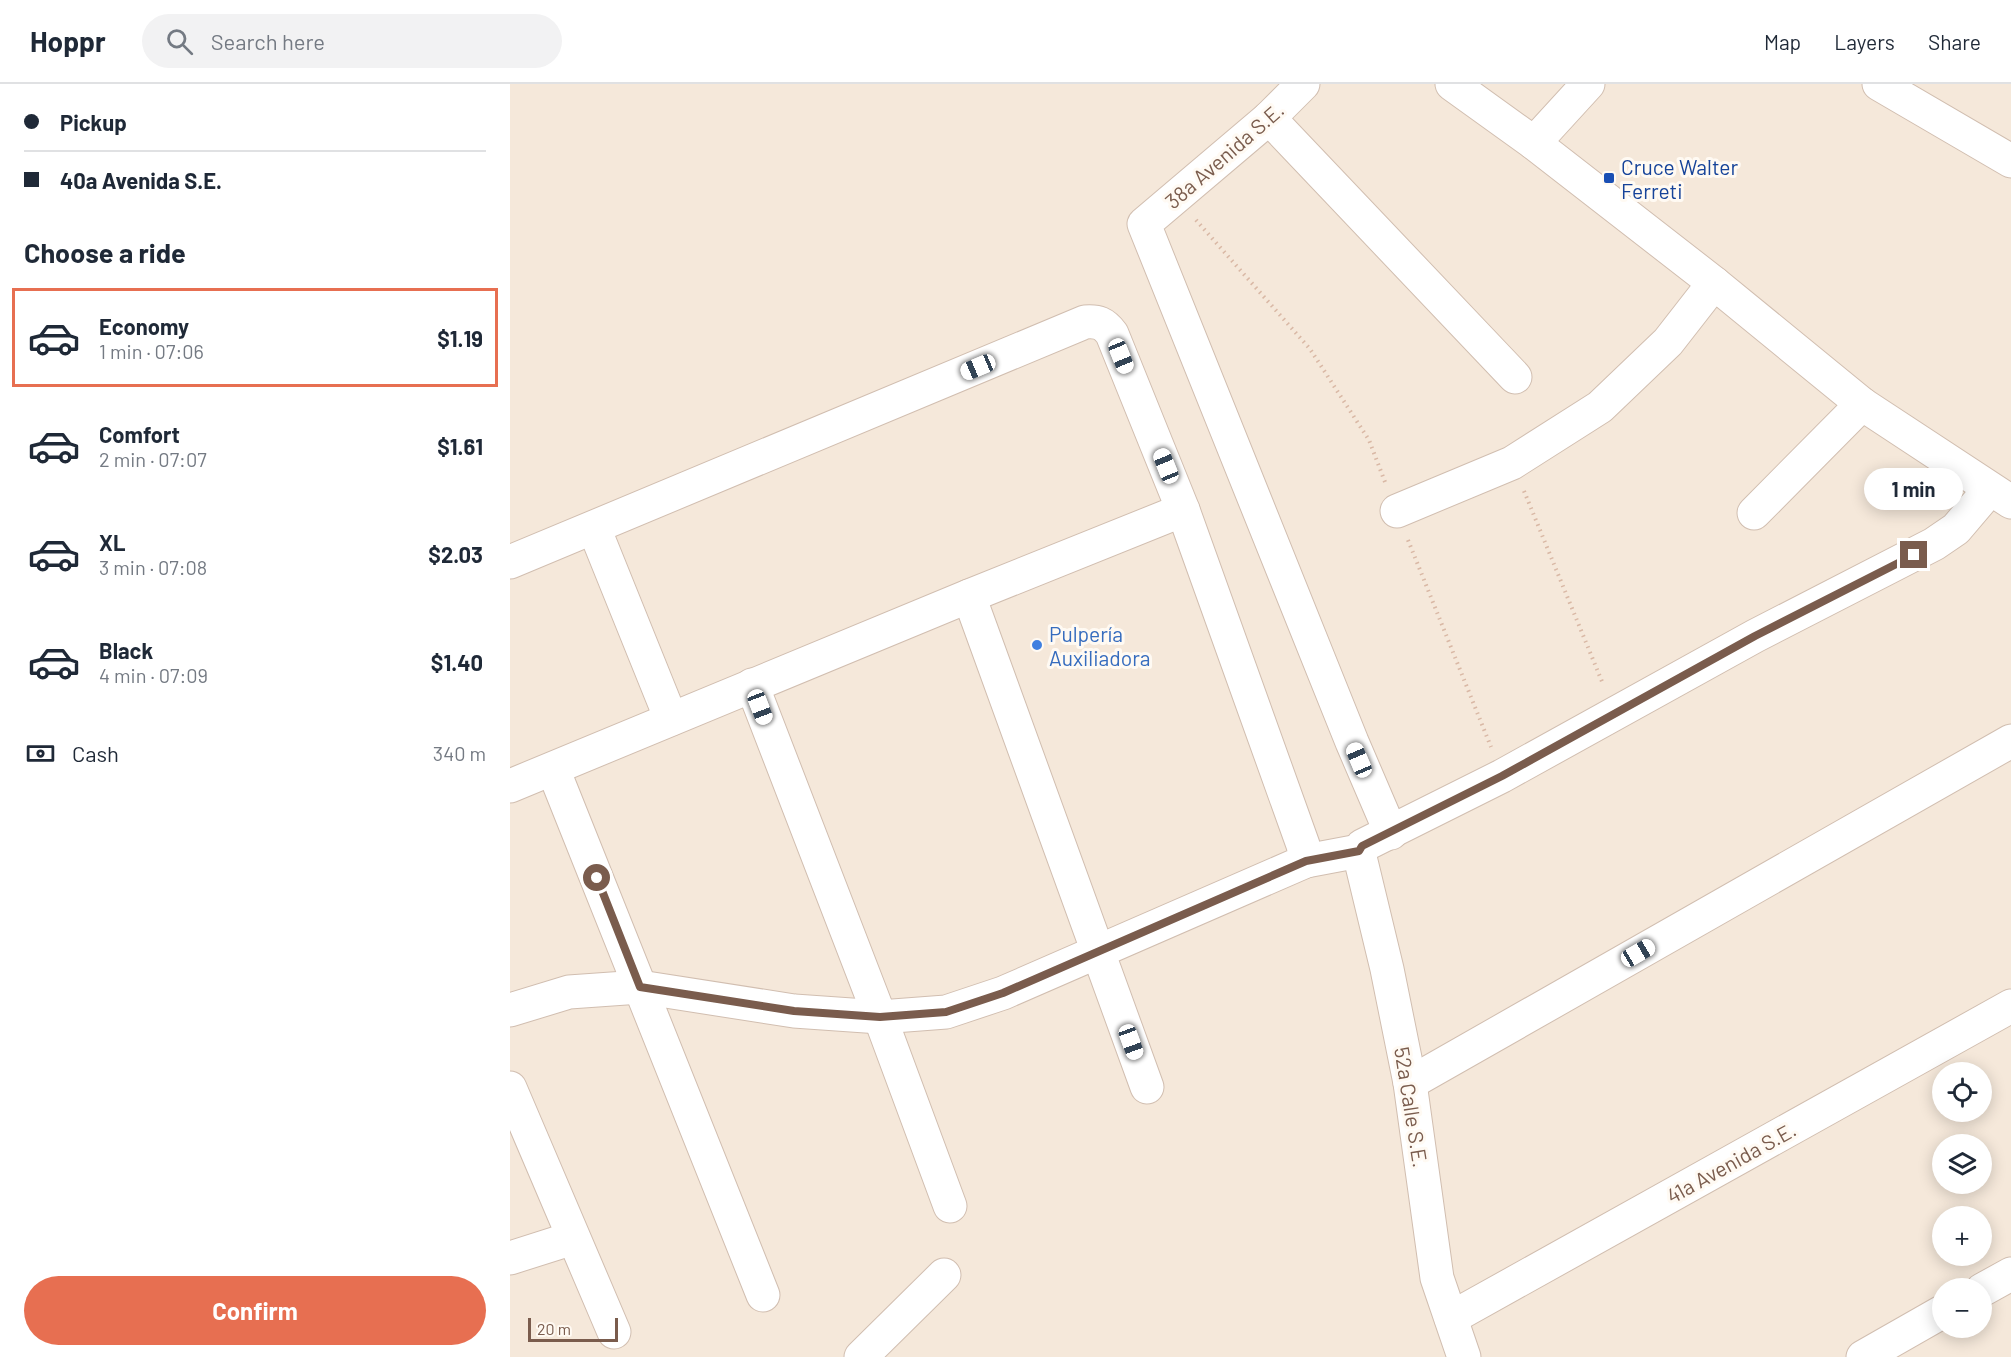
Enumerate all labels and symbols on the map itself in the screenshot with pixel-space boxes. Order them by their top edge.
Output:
street label: 38a Avenida S.E. [1160,97,1288,213]
place label: Cruce Walter Ferreti [1621,154,1738,203]
marker: Cruce Walter Ferreti [1602,171,1616,185]
car [1106,336,1136,376]
car [958,352,998,382]
car [1151,446,1181,486]
callout: 1 min [1864,468,1964,510]
route end [1900,541,1927,568]
place label: Pulpería Auxiliadora [1049,621,1151,670]
marker: Pulpería Auxiliadora [1030,638,1044,652]
car [745,687,775,727]
car [1344,740,1374,780]
route start [583,864,610,891]
car [1618,936,1658,970]
car [1116,1022,1146,1062]
street label: 52a Calle S.E. [1390,1045,1434,1169]
street label: 41a Avenida S.E. [1662,1116,1800,1208]
scale bar [528,1315,618,1342]

